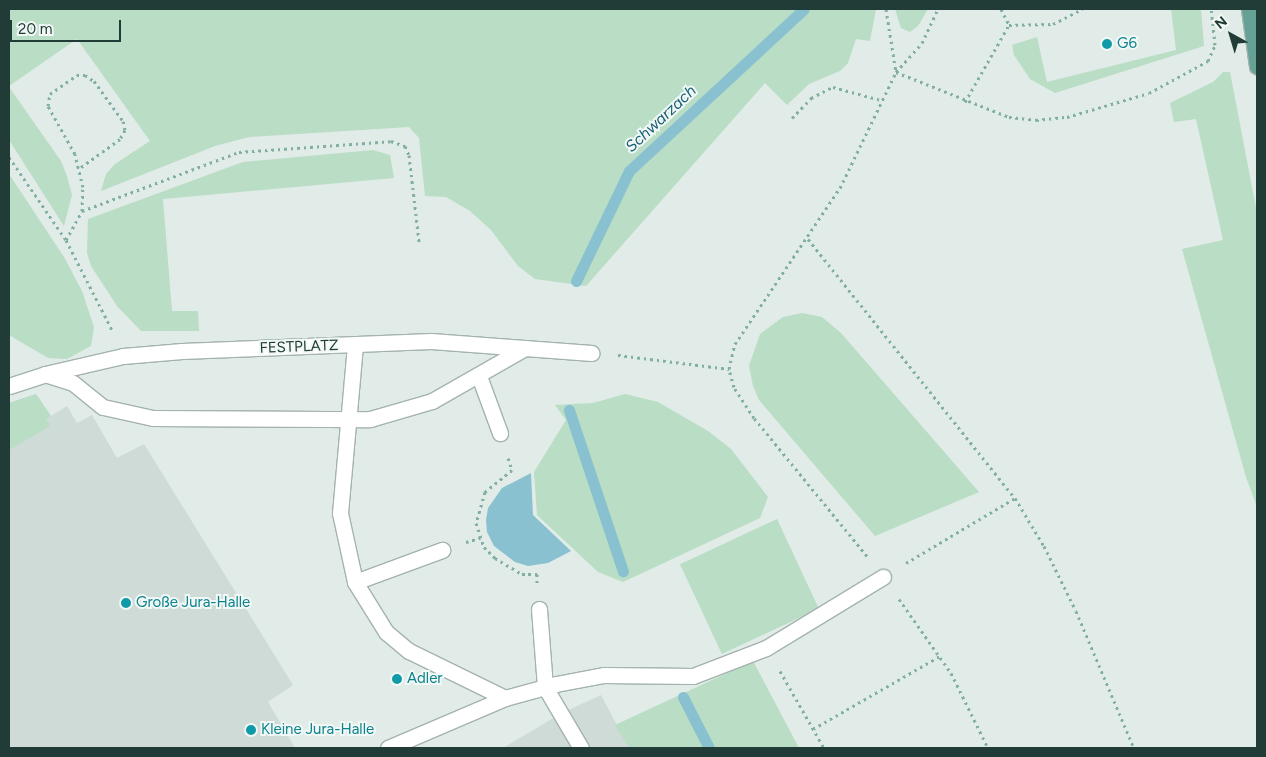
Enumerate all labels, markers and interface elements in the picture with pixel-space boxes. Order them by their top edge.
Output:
scale bar [12,10,124,42]
north arrow [1206,10,1256,60]
text: N [1212,13,1231,33]
text: 20 m [18,20,52,38]
place label: G6 [1117,35,1137,53]
marker: G6 [1101,38,1113,50]
water label: Schwarzach [622,81,700,157]
street label: FESTPLATZ [259,337,339,357]
place label: Große Jura-Halle [136,594,250,612]
marker: Große Jura-Halle [120,597,132,609]
place label: Adler [407,670,442,688]
marker: Adler [391,673,403,685]
place label: Kleine Jura-Halle [261,721,374,739]
marker: Kleine Jura-Halle [245,724,257,736]

